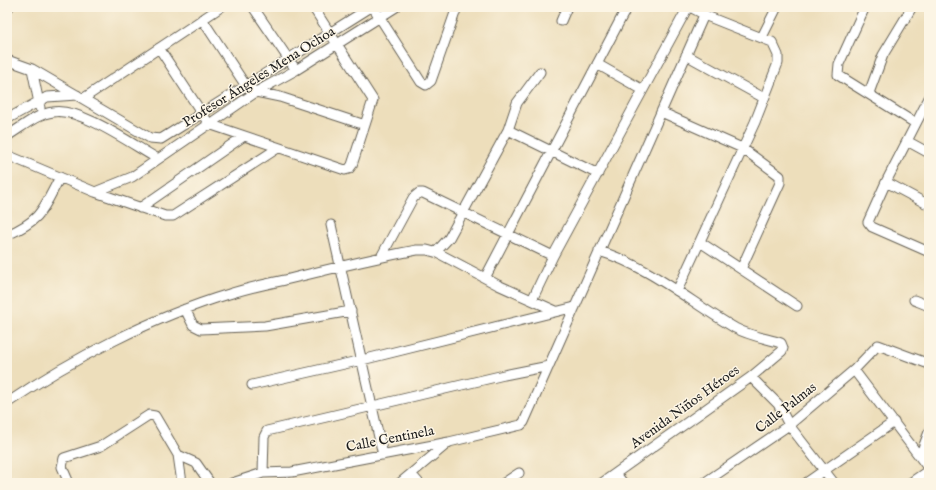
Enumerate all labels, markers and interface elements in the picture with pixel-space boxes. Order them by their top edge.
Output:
street label: Profesor Ángeles Mena Ochoa [179,21,339,131]
street label: Avenida Niños Héroes [626,361,743,453]
street label: Calle Palmas [752,378,820,438]
street label: Calle Centinela [344,421,436,456]

